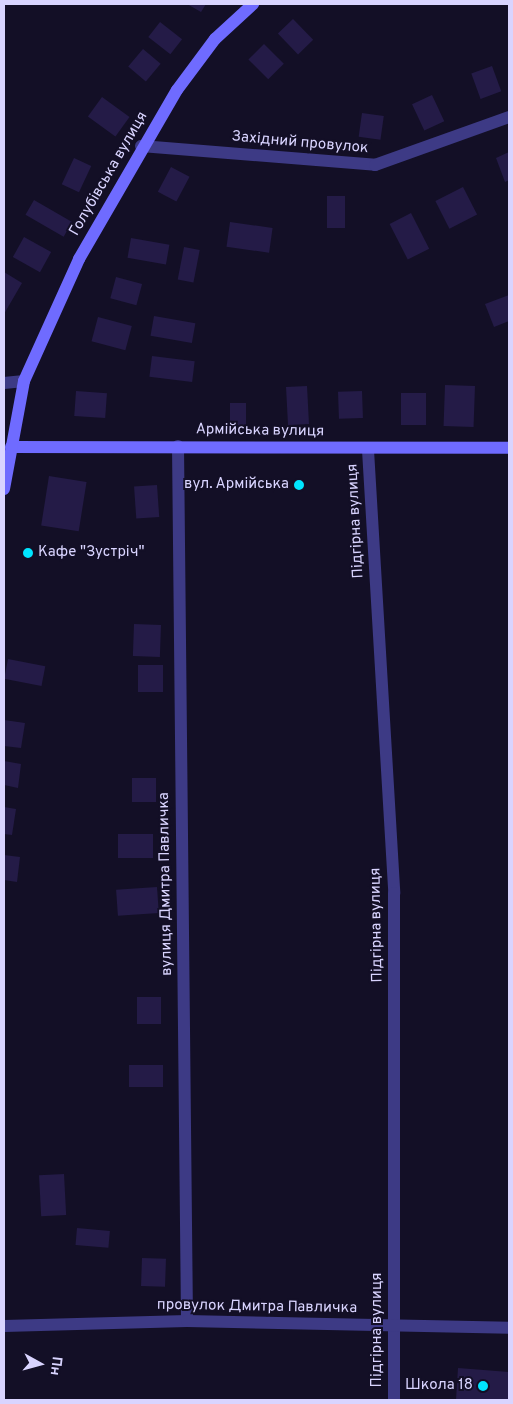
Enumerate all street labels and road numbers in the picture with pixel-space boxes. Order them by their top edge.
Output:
street label: Голубівська вулиця [66,109,152,239]
street label: Західний провулок [231,128,369,158]
street label: Армійська вулиця [196,421,324,441]
street label: Підгірна вулиця [344,463,368,579]
street label: вулиця Дмитра Павличка [155,792,177,976]
street label: Підгірна вулиця [367,867,387,983]
street label: Підгірна вулиця [369,1273,387,1387]
street label: провулок Дмитра Павличка [157,1296,357,1318]

